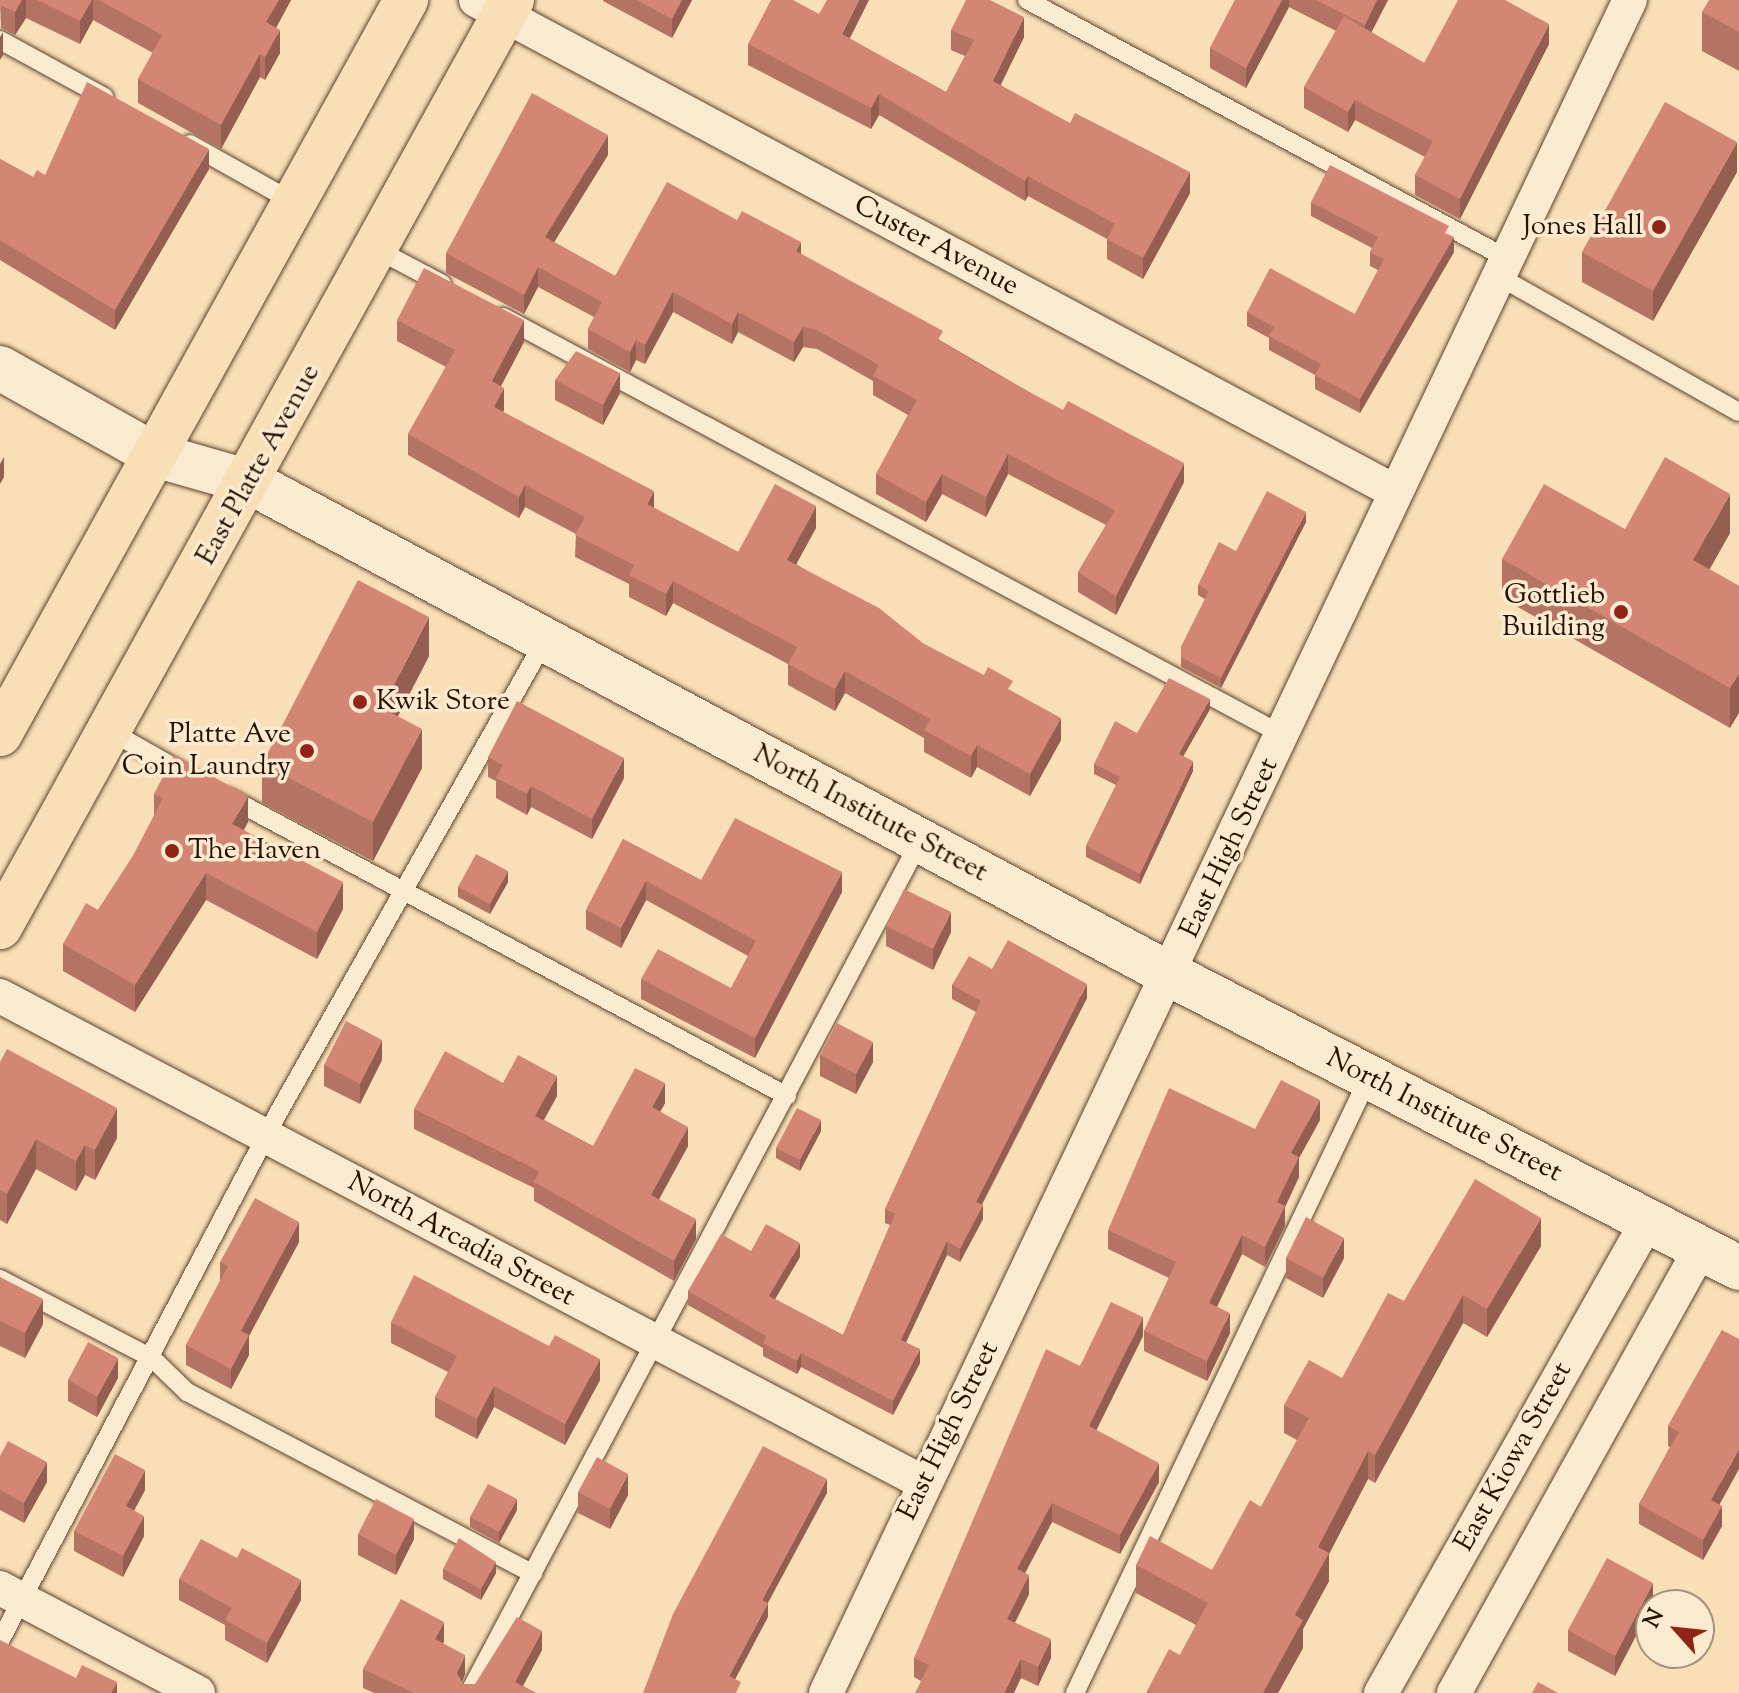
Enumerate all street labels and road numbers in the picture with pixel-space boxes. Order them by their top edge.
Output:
street label: Custer Avenue [848,188,1024,304]
street label: East Platte Avenue [190,359,328,571]
street label: North Institute Street [747,738,993,890]
street label: East High Street [1174,753,1286,943]
street label: North Institute Street [1320,1042,1568,1190]
street label: North Arcadia Street [342,1166,580,1314]
street label: East High Street [891,1336,1007,1526]
street label: East Kiowa Street [1448,1357,1580,1557]

